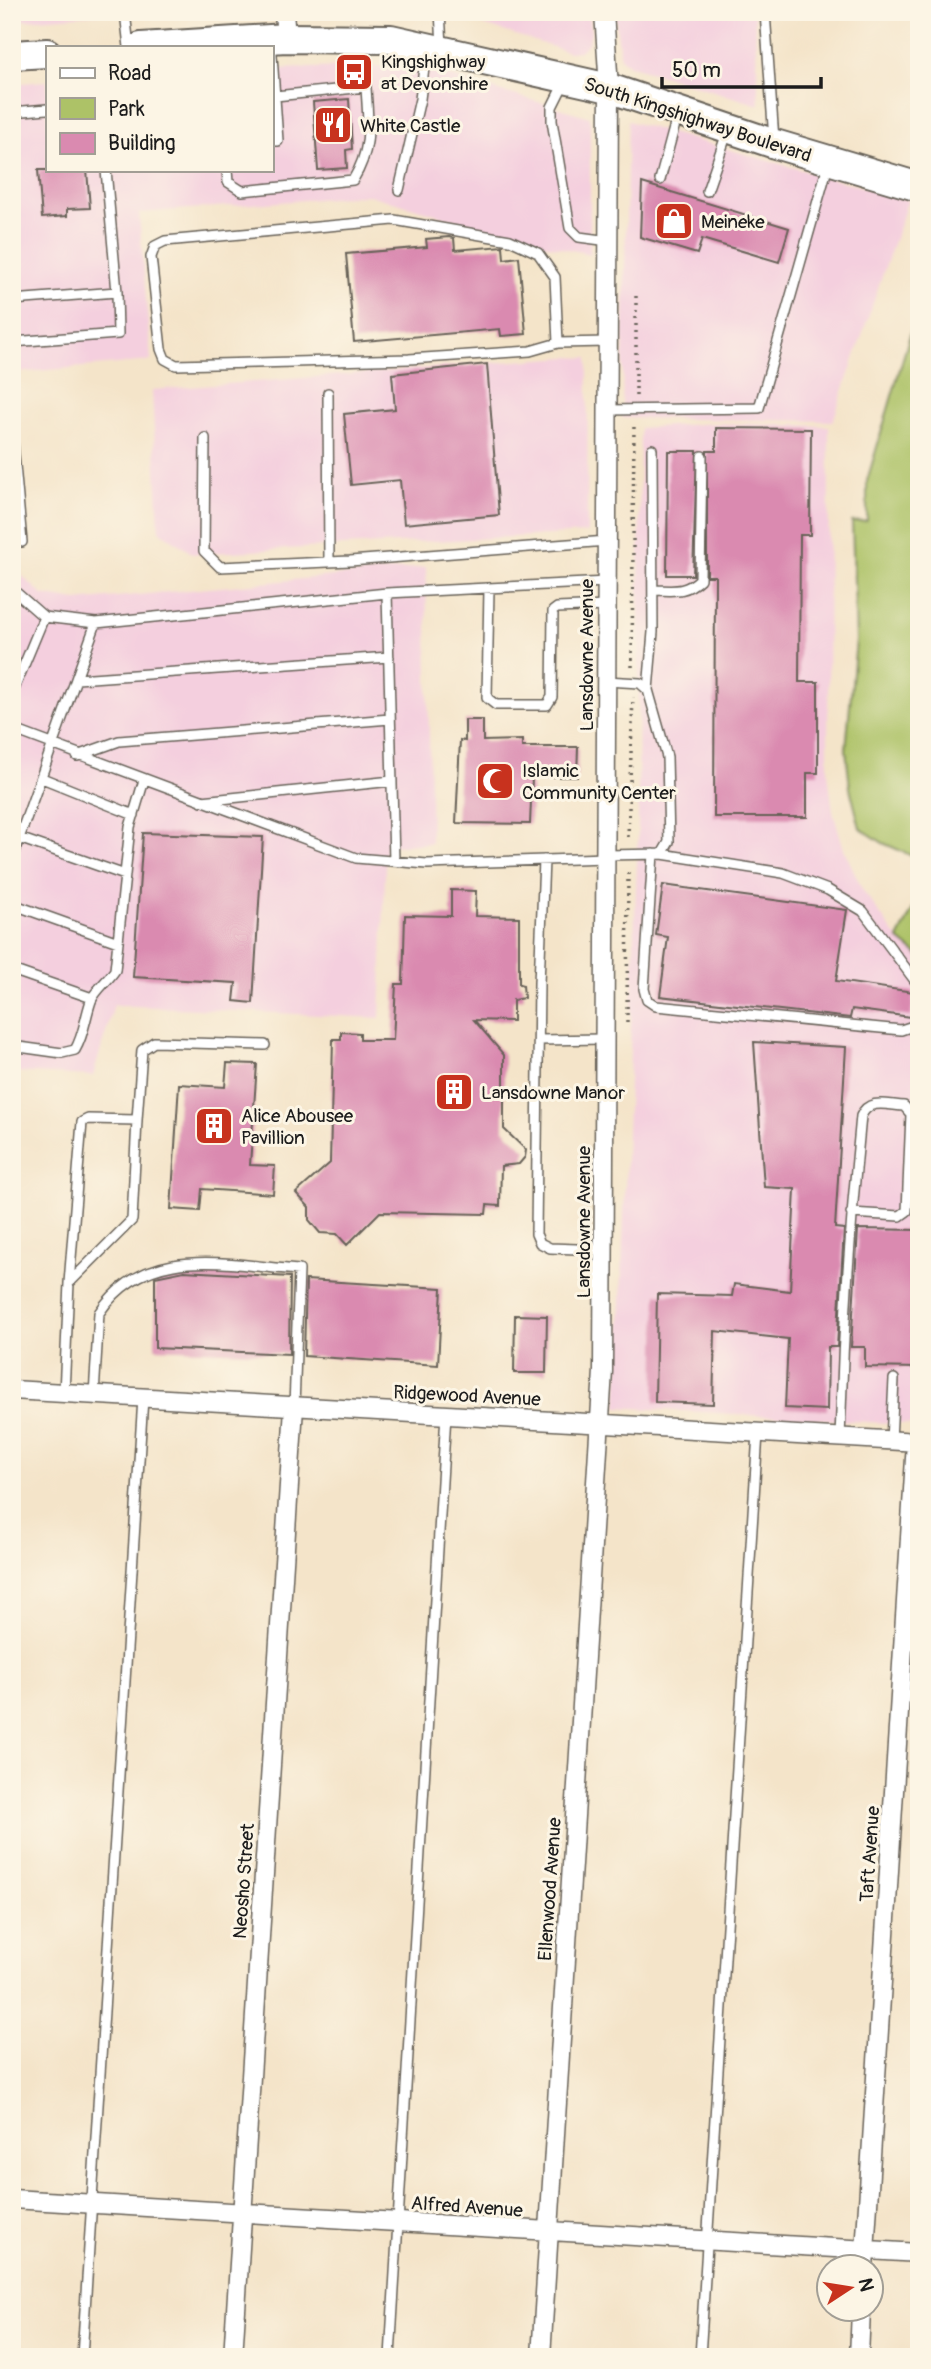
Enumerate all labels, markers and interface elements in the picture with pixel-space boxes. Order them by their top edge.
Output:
legend [46,46,273,172]
scale bar [662,46,821,90]
place label: Kingshighway at Devonshire [381,50,489,96]
bus stop icon: Kingshighway at Devonshire [333,51,375,93]
text: 50 m [672,57,721,84]
text: Road [108,60,152,87]
street label: South Kingshighway Boulevard [581,72,814,168]
text: Park [108,96,145,123]
restaurant icon: White Castle [312,104,354,146]
place label: White Castle [360,114,461,138]
text: Building [108,130,175,157]
shop icon: Meineke [653,200,695,242]
place label: Meineke [701,210,765,234]
street label: Lansdowne Avenue [575,578,599,731]
place label: Islamic Community Center [522,759,676,805]
mosque icon: Islamic Community Center [474,760,516,802]
building icon: Lansdowne Manor [433,1071,475,1113]
place label: Lansdowne Manor [481,1081,625,1105]
place label: Alice Abousee Pavillion [241,1104,354,1150]
building icon: Alice Abousee Pavillion [193,1105,235,1147]
street label: Lansdowne Avenue [572,1145,596,1298]
street label: Ridgewood Avenue [393,1380,542,1412]
street label: Taft Avenue [855,1805,885,1903]
street label: Ellenwood Avenue [533,1816,567,1962]
street label: Neosho Street [228,1822,260,1940]
street label: Alfred Avenue [410,2191,524,2223]
north arrow [816,2254,886,2324]
text: N [853,2276,879,2294]

